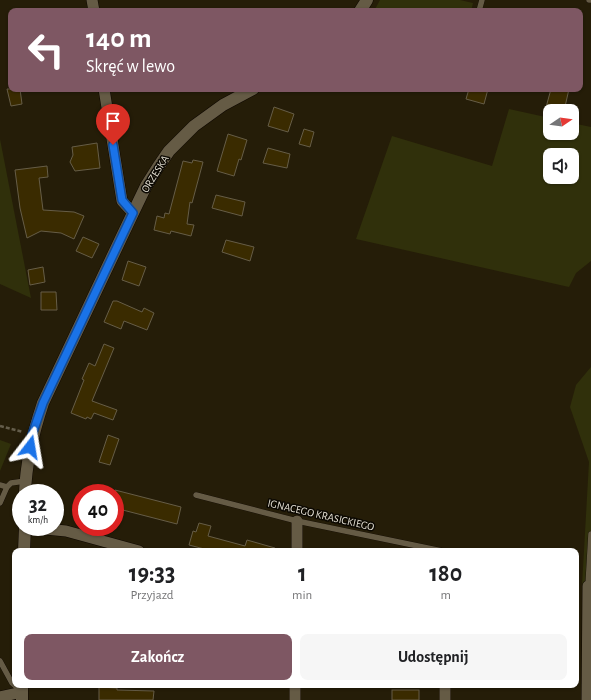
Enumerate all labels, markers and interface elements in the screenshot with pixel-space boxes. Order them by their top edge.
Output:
icon: left [20,24,72,76]
text: 140 m [86,25,152,53]
text: Skręć w lewo [86,58,175,76]
pin [96,104,130,145]
north arrow [543,104,579,140]
map controls [543,104,579,184]
icon: arrive [102,110,124,132]
button: sound [543,148,579,184]
street label: ORZESKA [139,153,171,195]
position arrow [9,426,51,468]
speed limit sign: 40 [72,484,124,536]
text: 32 [29,495,47,515]
street label: IGNACEGO KRASICKIEGO [267,497,375,533]
text: km/h [28,515,48,525]
text: 19:33 [129,562,175,586]
text: 1 [298,562,307,586]
text: 180 [429,562,462,586]
text: Przyjazd [131,589,174,602]
text: min [292,589,312,602]
text: m [440,589,451,602]
button: Zakończ [24,634,292,680]
button: Udostępnij [300,634,567,680]

